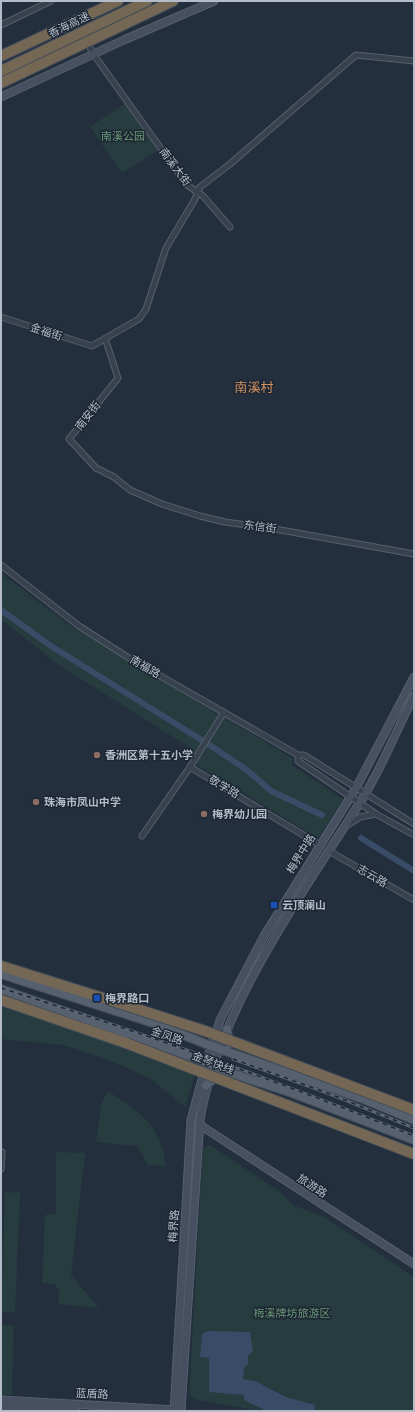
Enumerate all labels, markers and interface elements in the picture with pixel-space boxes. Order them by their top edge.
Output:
street label: 香海高速 [46,10,92,40]
park label: 南溪公园 [101,130,145,143]
street label: 南溪大街 [157,146,193,188]
street label: 金福街 [28,321,64,343]
district label: 南溪村 [234,380,274,395]
street label: 南安街 [73,399,103,433]
street label: 东信街 [243,518,277,536]
street label: 南福路 [127,653,163,681]
place label: 香洲区第十五小学 [105,749,193,762]
marker: 香洲区第十五小学 [92,750,102,760]
street label: 敬学路 [207,773,241,801]
place label: 珠海市凤山中学 [44,796,121,809]
marker: 珠海市凤山中学 [31,797,41,807]
place label: 梅界幼儿园 [212,808,267,821]
marker: 梅界幼儿园 [199,809,209,819]
street label: 梅界中路 [284,832,318,876]
street label: 志云路 [354,862,390,890]
place label: 云顶澜山 [282,899,326,912]
marker: 云顶澜山 [269,900,279,910]
place label: 梅界路口 [105,992,149,1005]
marker: 梅界路口 [92,993,102,1003]
street label: 金凤路 [149,1024,185,1048]
street label: 金琴快线 [190,1049,236,1077]
street label: 旅游路 [295,1172,329,1200]
street label: 梅界路 [166,1209,182,1243]
park label: 梅溪牌坊旅游区 [254,1307,331,1320]
street label: 蓝盾路 [75,1387,109,1401]

